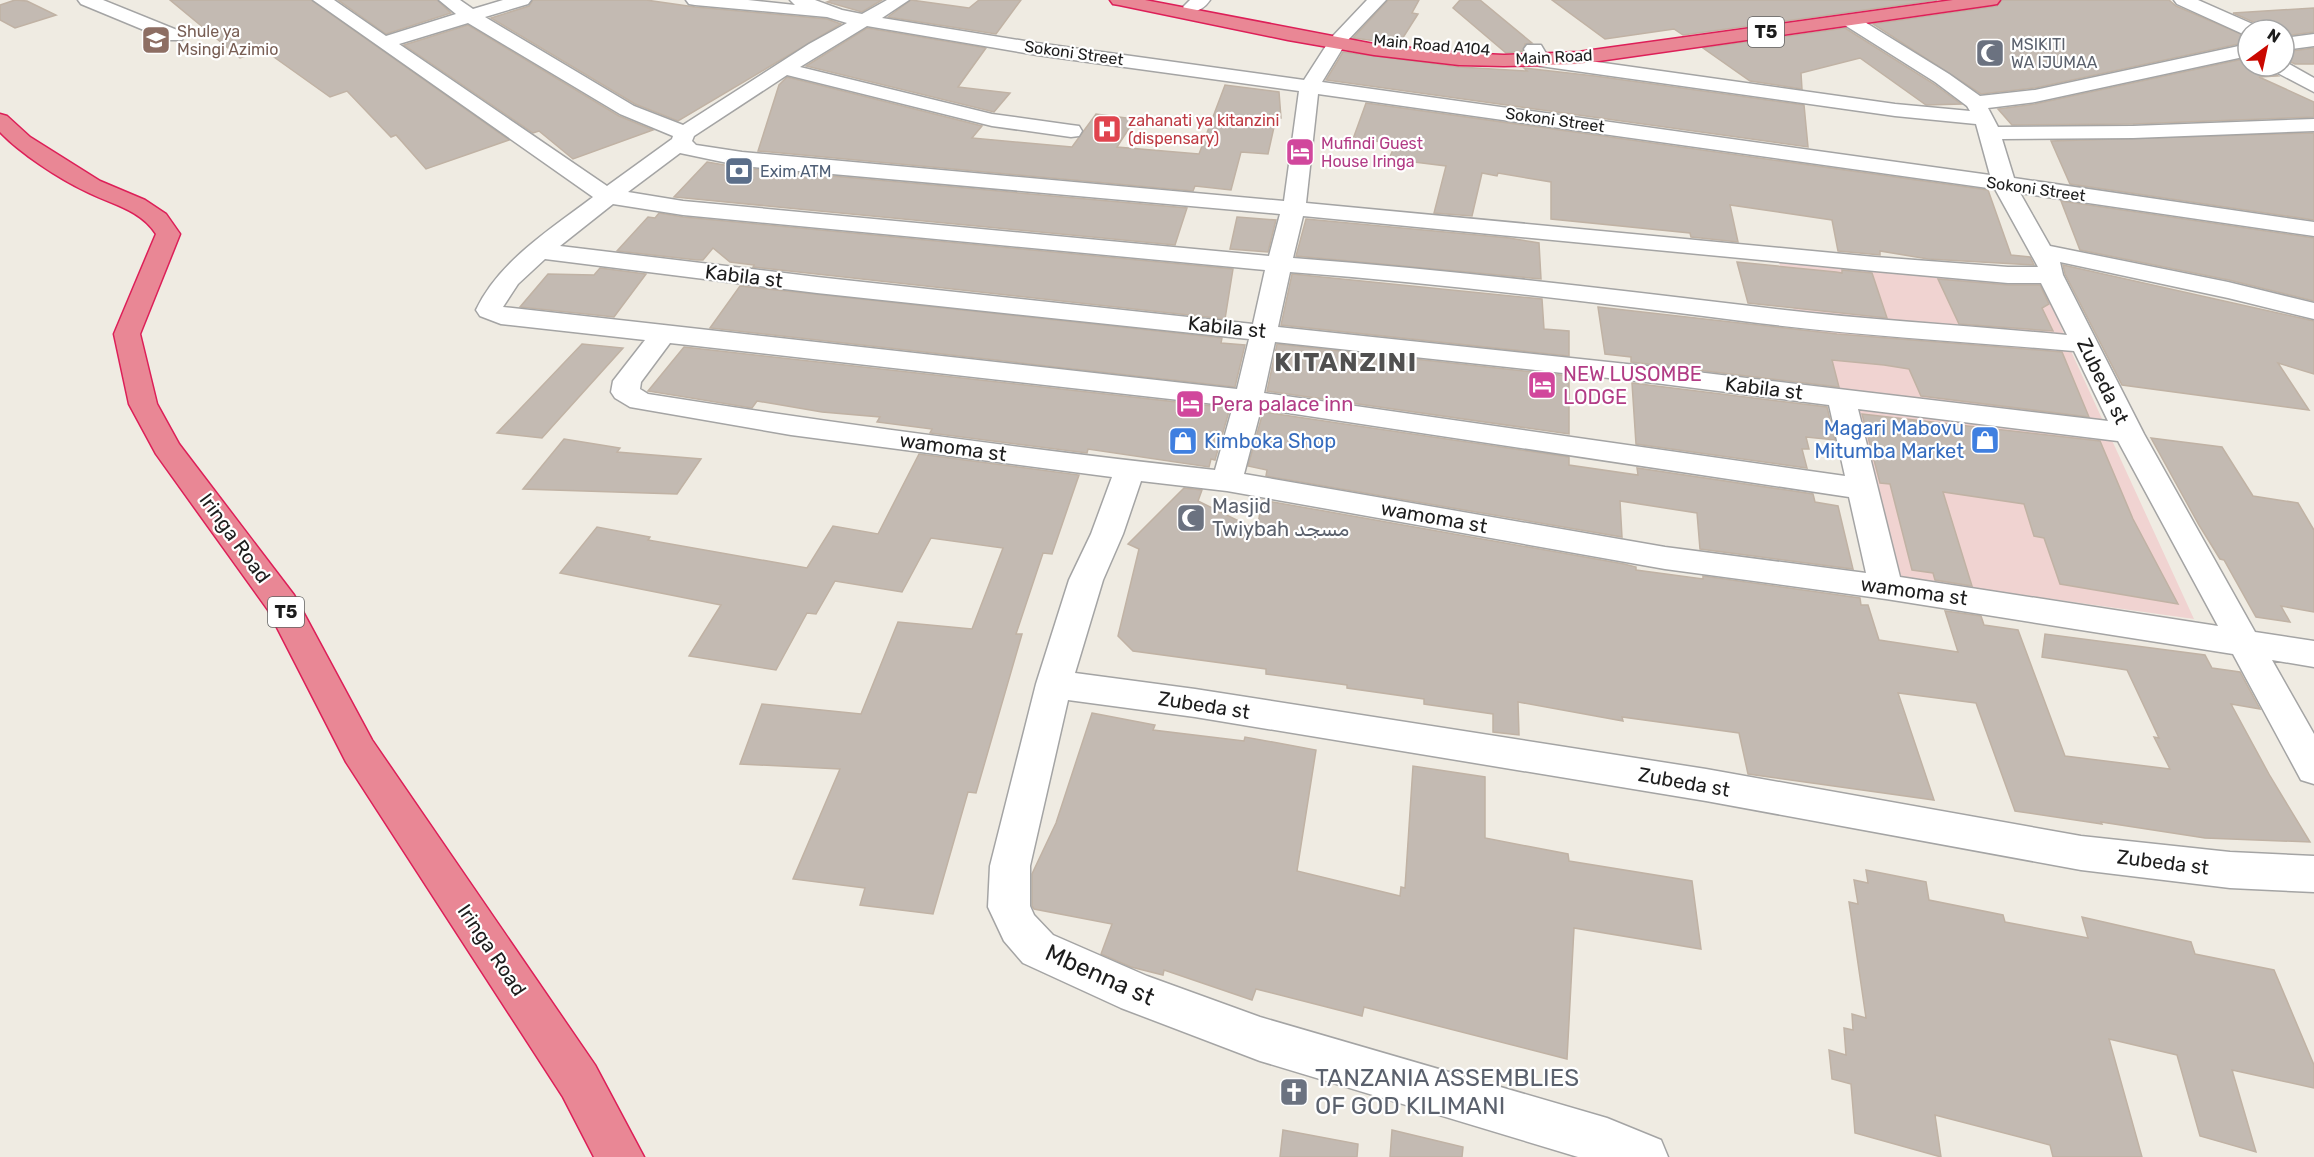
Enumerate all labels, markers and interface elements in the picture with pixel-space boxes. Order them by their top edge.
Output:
road number: T5 [1748,17,1784,47]
north arrow [2236,18,2296,78]
place label: Shule ya Msingi Azimio [177,22,278,59]
school or university icon: Shule ya Msingi Azimio [140,24,172,56]
text: N [2264,25,2284,47]
street label: Main Road A104 [1373,30,1491,60]
place label: MSIKITI WA IJUMAA [2011,35,2098,72]
street label: Sokoni Street [1023,37,1125,69]
mosque icon: MSIKITI WA IJUMAA [1974,37,2006,69]
street label: Main Road [1515,45,1593,69]
street label: Sokoni Street [1504,104,1606,136]
place label: zahanati ya kitanzini (dispensary) [1128,111,1279,148]
hospital icon: zahanati ya kitanzini (dispensary) [1091,113,1123,145]
place label: Mufindi Guest House Iringa [1321,134,1423,171]
hotel icon: Mufindi Guest House Iringa [1284,136,1316,168]
bank icon: Exim ATM [723,155,755,187]
place label: Exim ATM [760,162,831,181]
street label: Sokoni Street [1985,173,2087,205]
street label: Kabila st [704,259,785,293]
street label: Kabila st [1187,311,1267,343]
street label: Zubeda st [2072,334,2134,428]
district label: KITANZINI [1274,347,1418,378]
place label: NEW LUSOMBE LODGE [1563,362,1702,409]
hotel icon: NEW LUSOMBE LODGE [1526,369,1558,401]
street label: Kabila st [1724,371,1805,405]
hotel icon: Pera palace inn [1174,388,1206,420]
place label: Pera palace inn [1211,392,1353,416]
place label: Magari Mabovu Mitumba Market [1814,416,1964,463]
shop icon: Magari Mabovu Mitumba Market [1969,424,2001,456]
shop icon: Kimboka Shop [1167,425,1199,457]
street label: wamoma st [898,428,1008,466]
place label: Kimboka Shop [1204,429,1336,453]
street label: Iringa Road [194,488,276,588]
place label: Masjid Twiybah مسجد [1212,494,1349,541]
street label: wamoma st [1379,496,1489,538]
mosque icon: Masjid Twiybah مسجد [1175,502,1207,534]
street label: wamoma st [1859,572,1969,610]
road number: T5 [268,597,304,627]
street label: Zubeda st [1156,686,1252,724]
street label: Zubeda st [1636,762,1732,802]
street label: Zubeda st [2116,844,2211,880]
street label: Iringa Road [453,900,531,1000]
street label: Mbenna st [1041,938,1159,1012]
place label: TANZANIA ASSEMBLIES OF GOD KILIMANI [1315,1064,1579,1120]
church icon: TANZANIA ASSEMBLIES OF GOD KILIMANI [1278,1076,1310,1108]

